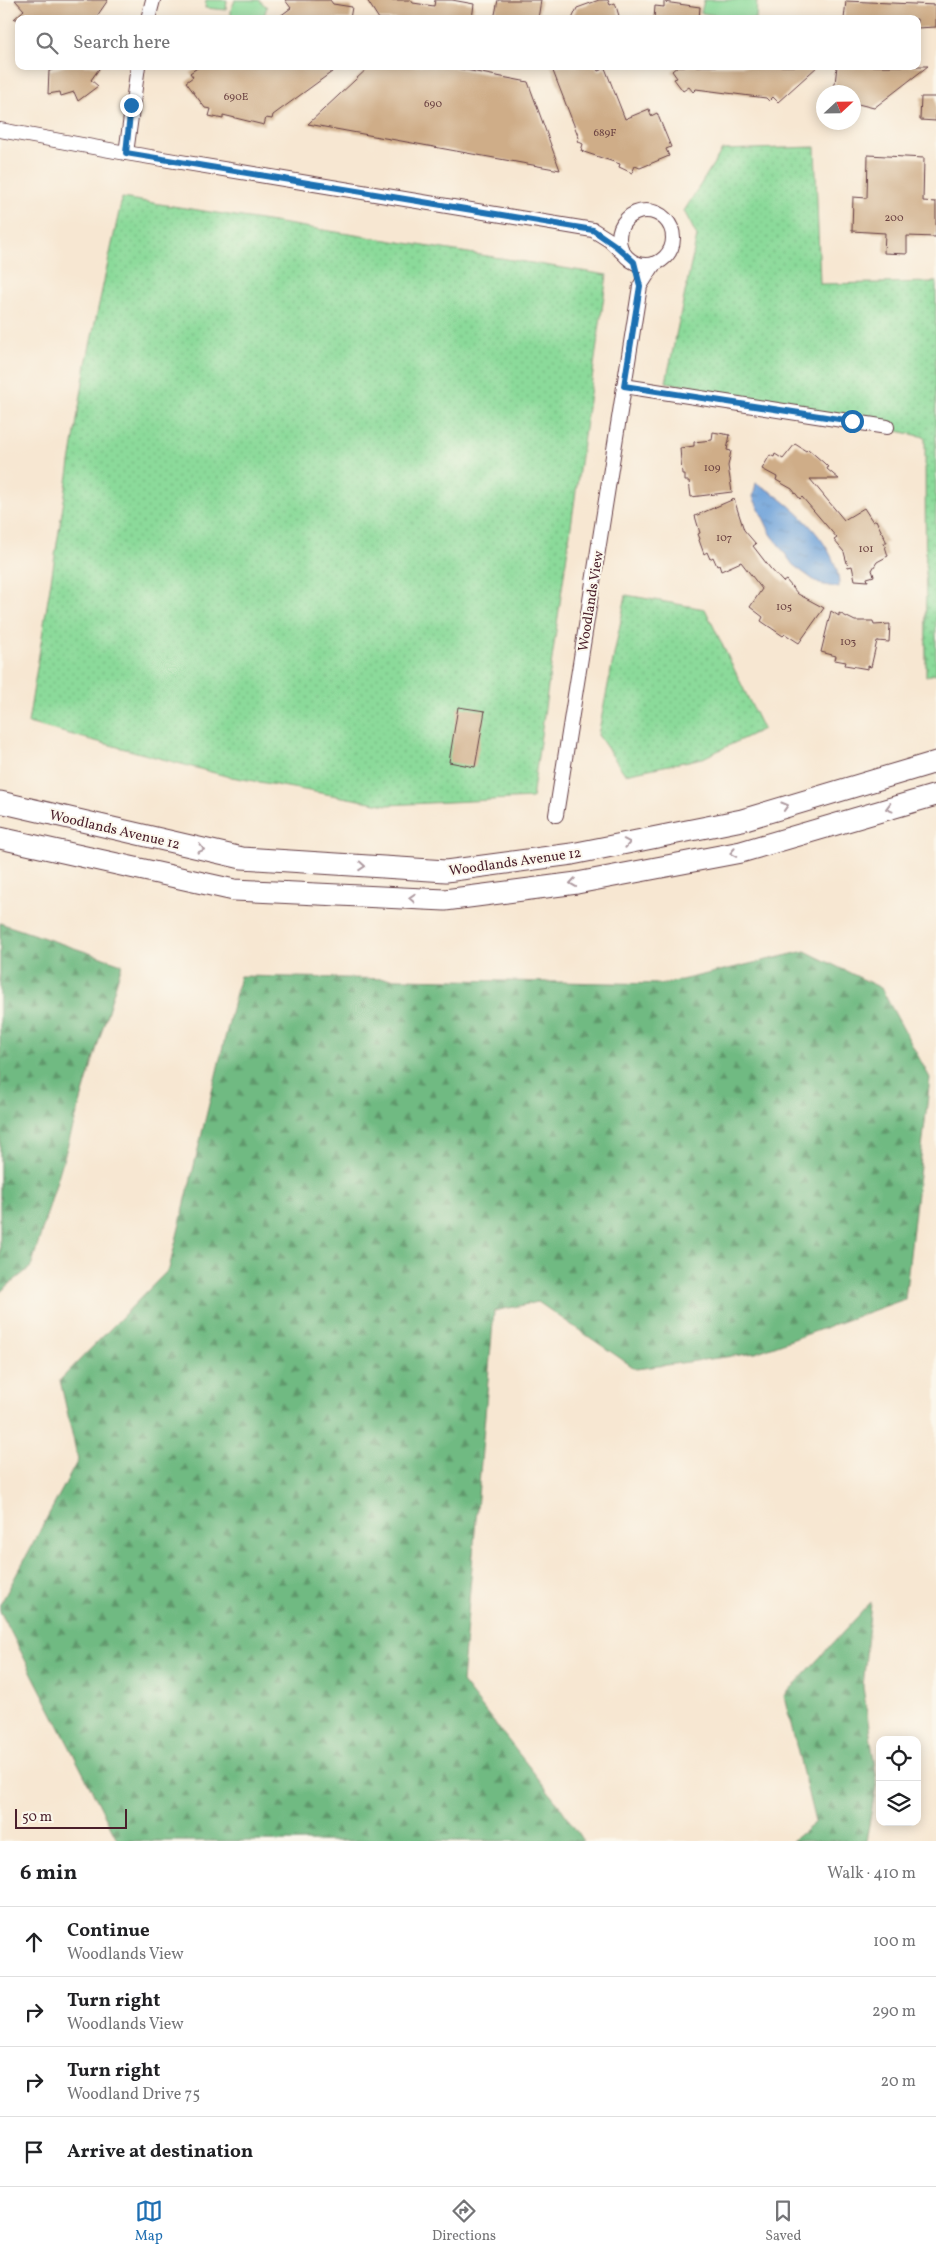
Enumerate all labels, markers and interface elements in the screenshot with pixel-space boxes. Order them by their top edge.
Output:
search box [15,15,921,70]
icon: search [33,29,61,57]
text: Search here [73,30,170,56]
north arrow [816,85,861,130]
house number: 690E [224,90,249,105]
route end [120,94,143,117]
house number: 690 [424,97,442,112]
house number: 689F [593,126,617,141]
house number: 200 [884,211,904,226]
route start [841,410,864,433]
house number: 109 [704,461,721,476]
house number: 107 [716,531,732,546]
house number: 101 [858,542,874,557]
street label: Woodlands View [574,549,609,653]
house number: 105 [776,600,792,615]
house number: 103 [840,635,856,650]
one-way arrow [781,802,789,812]
one-way arrow [885,802,893,813]
street label: Woodlands Avenue 12 [48,806,182,855]
one-way arrow [623,838,632,849]
one-way arrow [196,843,205,854]
street label: Woodlands Avenue 12 [448,844,583,881]
one-way arrow [729,848,737,858]
one-way arrow [358,860,366,871]
one-way arrow [569,878,578,888]
one-way arrow [408,893,416,904]
map controls [876,1736,921,1826]
button: locate [876,1736,921,1781]
button: layers [876,1781,921,1826]
scale bar [15,1806,128,1829]
text: 50 m [22,1808,52,1827]
text: 6 min [20,1859,77,1888]
text: Walk · 410 m [827,1863,916,1885]
text: Continue [67,1918,150,1944]
icon: ahead [20,1928,48,1956]
text: 100 m [873,1931,916,1953]
text: Woodlands View [67,1944,184,1966]
text: Turn right [67,1988,160,2014]
icon: right [20,1998,48,2026]
text: 290 m [872,2001,916,2023]
text: Woodlands View [67,2014,184,2036]
text: Turn right [67,2058,160,2084]
icon: right [20,2068,48,2096]
text: 20 m [881,2071,916,2093]
text: Woodland Drive 75 [67,2084,200,2106]
icon: arrive [20,2138,48,2166]
text: Arrive at destination [67,2139,253,2165]
tab: Map [135,2197,163,2246]
tab: Directions [432,2197,496,2246]
tab: Saved [765,2197,801,2246]

